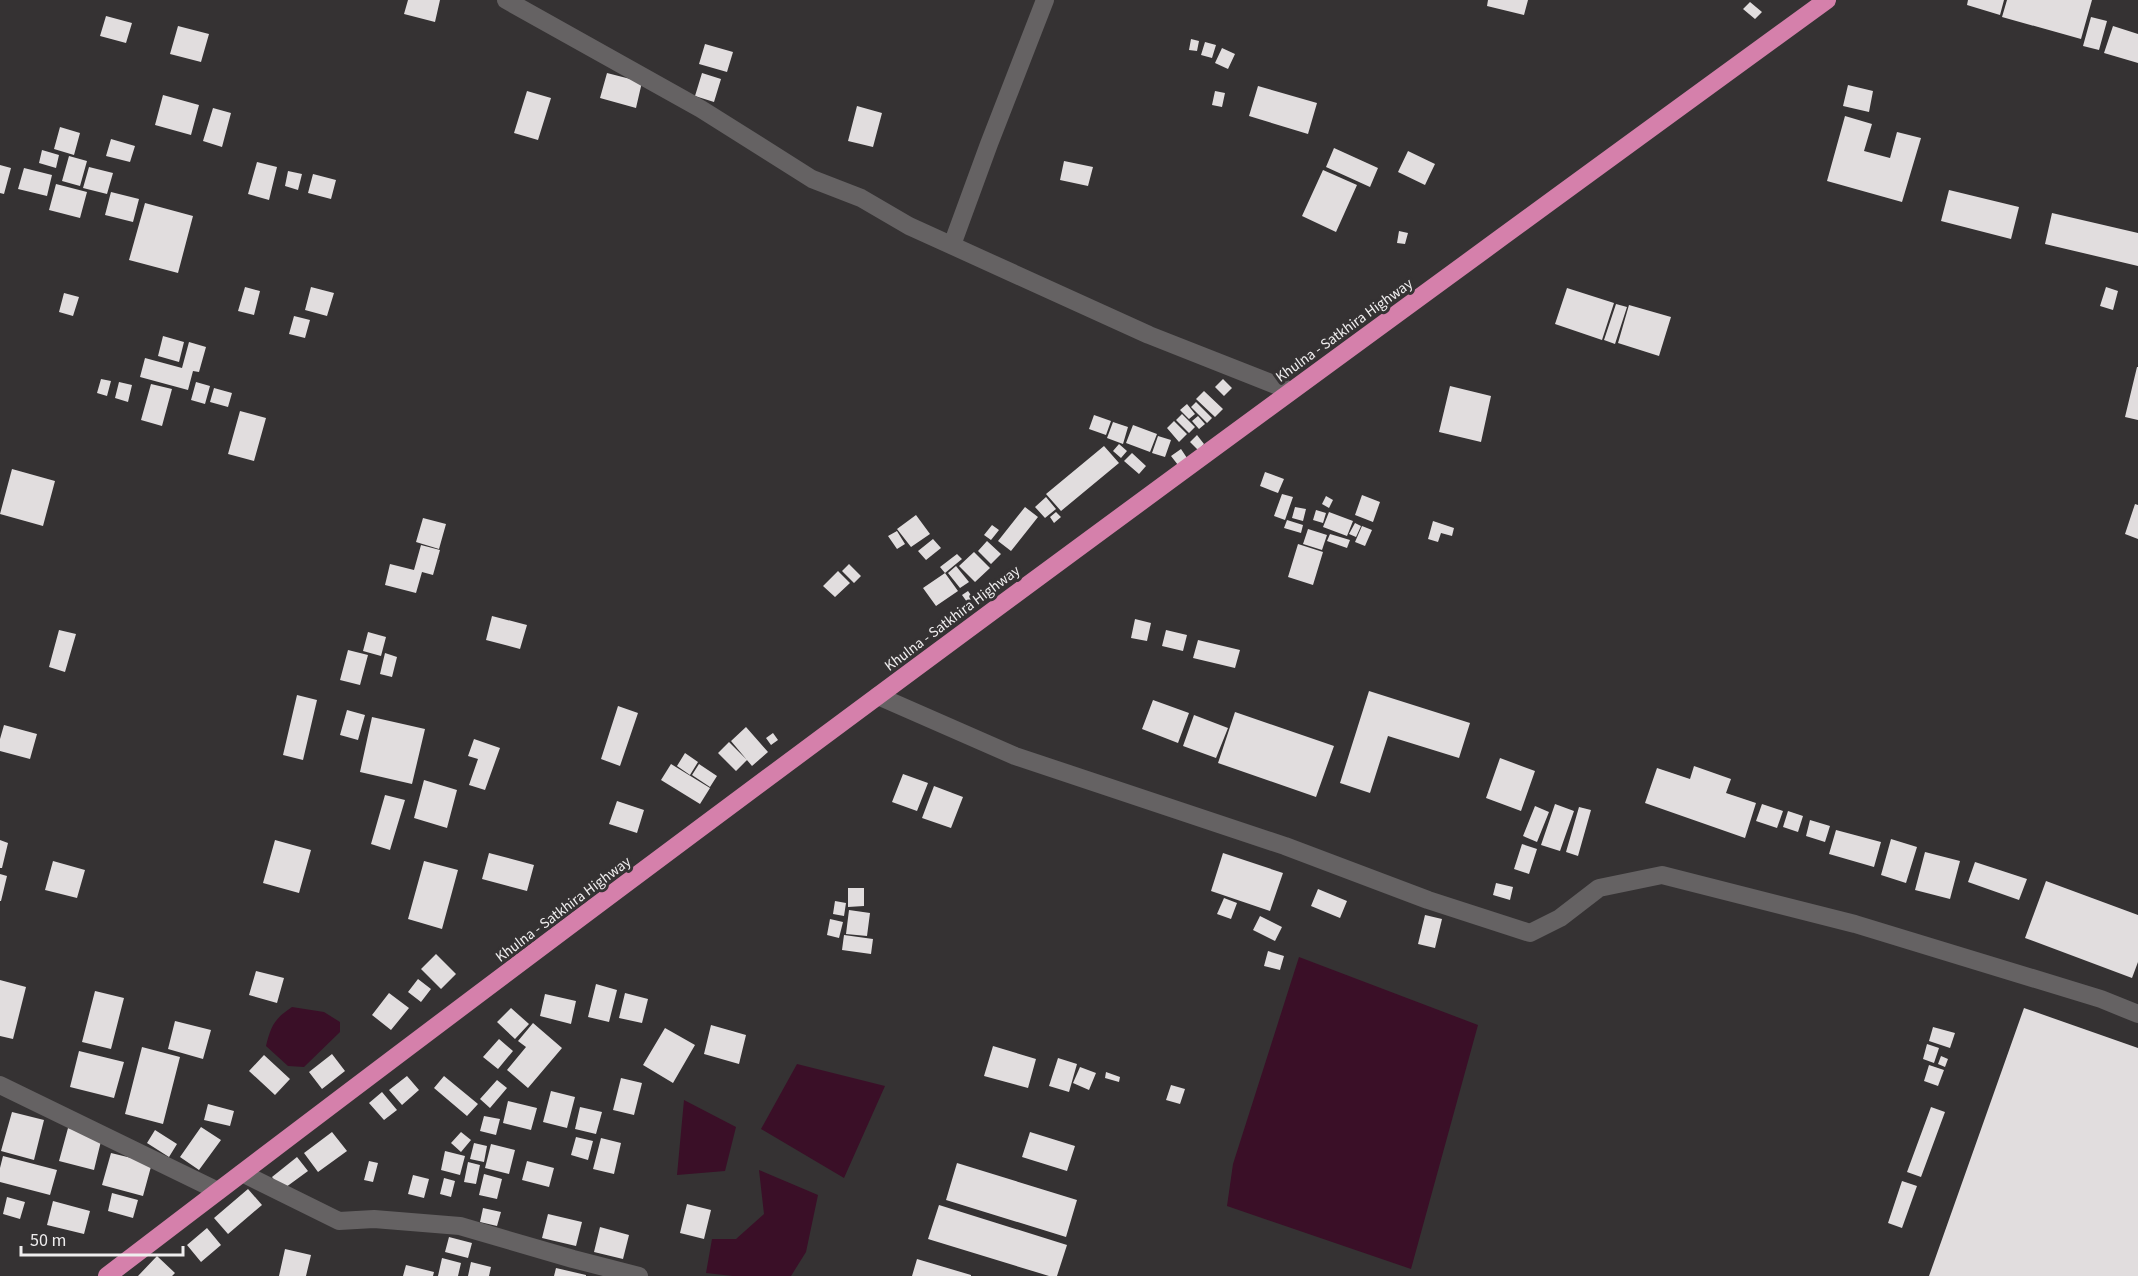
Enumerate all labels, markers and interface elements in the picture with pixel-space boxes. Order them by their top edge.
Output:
street label: Khulna - Satkhira Highway [1271,273,1417,387]
street label: Khulna - Satkhira Highway [880,560,1024,676]
street label: Khulna - Satkhira Highway [491,851,635,967]
scale bar [21,1219,183,1257]
text: 50 m [30,1228,66,1253]

